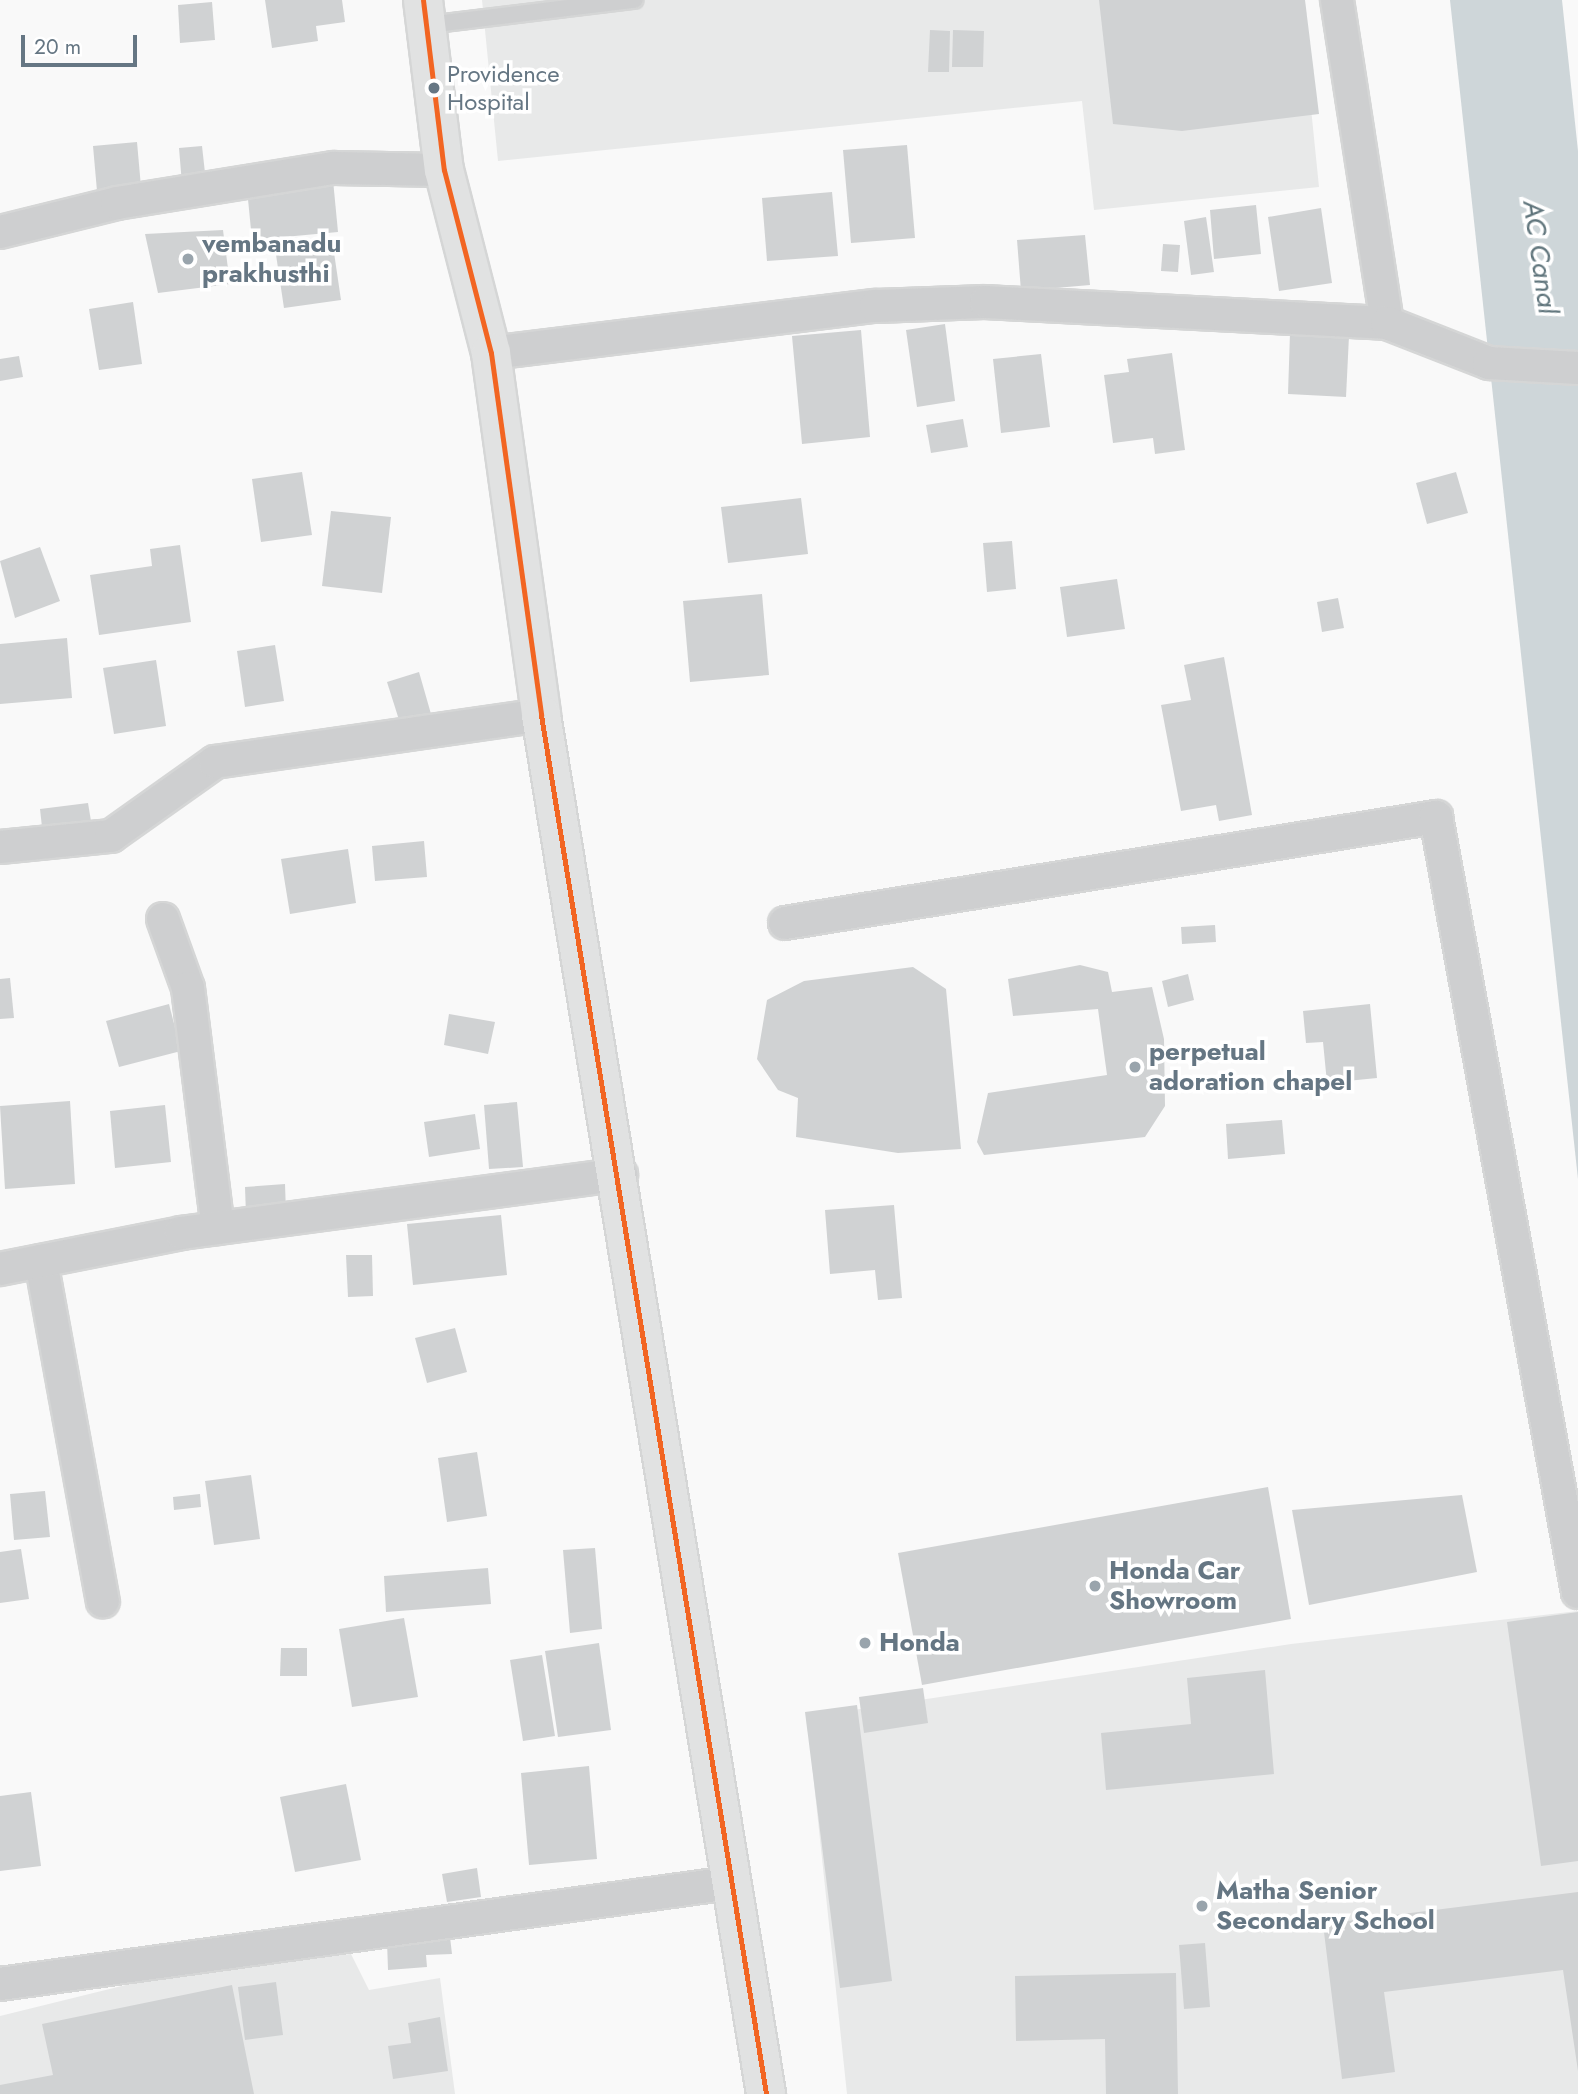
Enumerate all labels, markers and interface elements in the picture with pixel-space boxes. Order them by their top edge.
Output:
scale bar [24,21,140,65]
text: 20 m [34,32,81,62]
place label: Providence Hospital [447,60,560,116]
marker: Providence Hospital [427,81,441,95]
water label: AC Canal [1515,198,1565,316]
place label: vembanadu prakhusthi [202,228,342,290]
marker: vembanadu prakhusthi [180,251,196,267]
place label: perpetual adoration chapel [1149,1036,1352,1098]
marker: perpetual adoration chapel [1127,1059,1143,1075]
place label: Honda Car Showroom [1109,1555,1241,1616]
marker: Honda Car Showroom [1087,1578,1103,1594]
place label: Honda [879,1627,960,1659]
marker: Honda [857,1635,873,1651]
place label: Matha Senior Secondary School [1216,1875,1435,1937]
marker: Matha Senior Secondary School [1194,1898,1210,1914]

